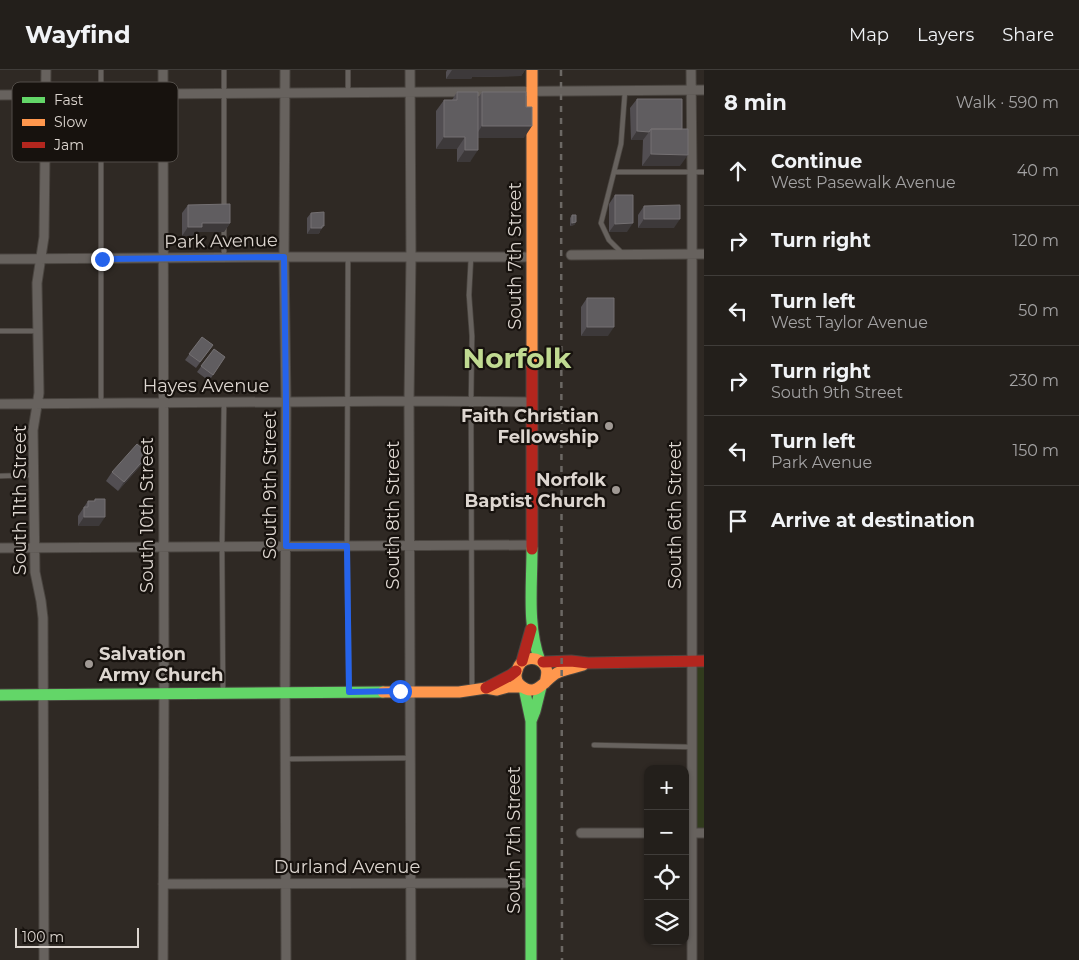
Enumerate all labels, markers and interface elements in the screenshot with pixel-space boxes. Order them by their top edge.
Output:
text: Wayfind [25,20,131,49]
text: Map [849,24,889,46]
text: Layers [917,24,974,46]
text: Share [1002,24,1054,46]
legend [12,82,178,162]
text: 8 min [724,90,787,115]
text: Fast [54,91,84,109]
text: Walk · 590 m [956,93,1059,112]
text: Slow [54,113,88,131]
text: Jam [53,136,84,154]
text: Continue [771,150,862,173]
icon: ahead [724,157,752,185]
text: 40 m [1017,161,1059,180]
text: West Pasewalk Avenue [771,173,956,192]
street label: South 7th Street [504,182,526,330]
icon: right [724,227,752,255]
street label: Park Avenue [164,229,278,253]
text: Turn right [771,229,871,252]
text: 120 m [1012,231,1059,250]
route end [91,248,114,271]
text: Turn left [771,290,856,313]
icon: left [724,297,752,325]
text: 50 m [1018,301,1059,320]
text: West Taylor Avenue [771,313,928,332]
district label: Norfolk [463,341,572,375]
text: Turn right [771,360,871,383]
icon: right [724,367,752,395]
text: 230 m [1009,371,1059,390]
street label: Hayes Avenue [143,375,269,397]
text: South 9th Street [771,383,903,402]
place label: Faith Christian Fellowship [461,405,599,448]
street label: South 9th Street [259,411,281,559]
marker: Faith Christian Fellowship [603,420,615,432]
street label: South 11th Street [9,425,31,575]
text: Turn left [771,430,856,453]
street label: South 10th Street [136,437,158,593]
icon: left [724,437,752,465]
street label: South 8th Street [382,441,404,589]
street label: South 6th Street [664,441,686,589]
text: 150 m [1012,441,1059,460]
text: Park Avenue [771,453,872,472]
place label: Norfolk Baptist Church [465,469,606,512]
marker: Norfolk Baptist Church [610,484,622,496]
icon: arrive [724,507,752,535]
text: Arrive at destination [771,509,975,532]
place label: Salvation Army Church [98,643,224,686]
marker: Salvation Army Church [83,658,95,670]
route start [389,680,412,703]
map controls [644,765,689,945]
button: + [644,765,689,810]
street label: South 7th Street [503,766,525,914]
button: − [644,810,689,855]
button: locate [644,855,689,900]
street label: Durland Avenue [274,856,420,878]
button: layers [644,900,689,945]
scale bar [15,925,139,948]
text: 100 m [22,928,64,946]

